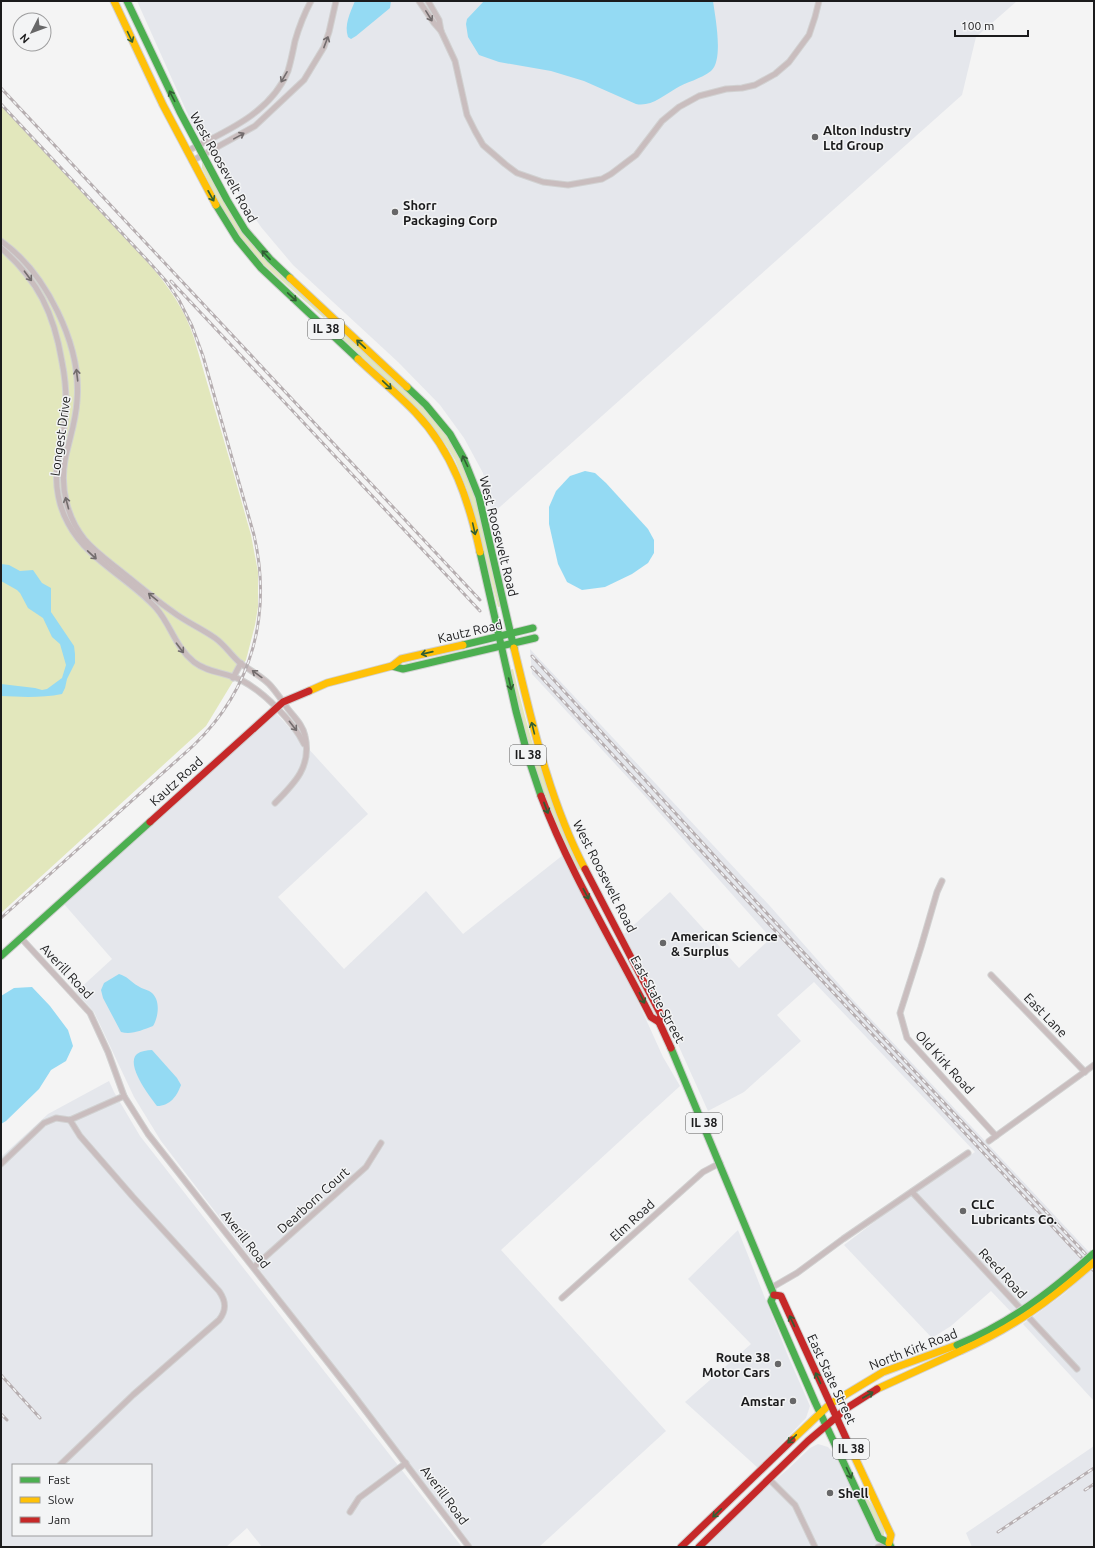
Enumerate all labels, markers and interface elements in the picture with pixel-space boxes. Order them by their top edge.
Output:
one-way arrow [426,10,434,22]
north arrow [12,12,52,52]
scale bar [955,12,1028,38]
text: 100 m [961,19,994,32]
one-way arrow [127,30,134,42]
text: N [17,32,32,46]
one-way arrow [322,36,330,48]
one-way arrow [280,71,288,83]
one-way arrow [168,90,176,102]
street label: West Roosevelt Road [188,109,260,225]
place label: Alton Industry Ltd Group [823,123,911,152]
one-way arrow [233,132,245,140]
marker: Alton Industry Ltd Group [810,132,820,142]
one-way arrow [207,190,215,202]
place label: Shorr Packaging Corp [403,198,498,227]
marker: Shorr Packaging Corp [390,207,400,217]
one-way arrow [261,250,271,260]
one-way arrow [24,270,33,281]
one-way arrow [286,292,297,301]
road number: IL 38 [308,319,344,339]
one-way arrow [356,339,366,349]
one-way arrow [73,369,81,382]
one-way arrow [382,380,392,390]
street label: Longest Drive [47,395,73,477]
one-way arrow [461,455,468,467]
street label: West Roosevelt Road [477,474,521,598]
one-way arrow [63,497,70,510]
one-way arrow [471,523,478,536]
one-way arrow [87,550,97,559]
one-way arrow [148,592,158,601]
street label: Kautz Road [436,617,504,645]
one-way arrow [176,642,184,653]
one-way arrow [420,650,433,657]
one-way arrow [251,670,262,678]
one-way arrow [507,677,514,690]
one-way arrow [289,721,298,732]
one-way arrow [529,722,537,735]
road number: IL 38 [510,745,546,765]
street label: Kautz Road [147,754,205,808]
one-way arrow [543,802,551,814]
street label: West Roosevelt Road [571,818,639,934]
one-way arrow [583,888,591,900]
place label: American Science & Surplus [671,929,778,958]
marker: American Science & Surplus [658,938,668,948]
street label: Averill Road [38,941,96,1001]
street label: East State Street [628,953,688,1045]
street label: East Lane [1022,990,1070,1040]
one-way arrow [639,991,646,1003]
street label: Old Kirk Road [913,1028,977,1096]
road number: IL 38 [686,1113,722,1133]
street label: Dearborn Court [274,1164,352,1236]
street label: Elm Road [607,1196,657,1244]
place label: CLC Lubricants Co. [971,1197,1057,1226]
marker: CLC Lubricants Co. [958,1206,968,1216]
street label: Averill Road [219,1207,273,1271]
street label: Reed Road [976,1245,1030,1301]
one-way arrow [788,1315,795,1327]
street label: North Kirk Road [867,1326,959,1372]
street label: East State Street [805,1332,859,1426]
place label: Route 38 Motor Cars [702,1350,770,1379]
marker: Route 38 Motor Cars [773,1359,783,1369]
one-way arrow [814,1372,821,1384]
one-way arrow [862,1390,874,1398]
place label: Amstar [741,1394,786,1408]
marker: Amstar [788,1396,798,1406]
one-way arrow [787,1435,797,1444]
road number: IL 38 [833,1439,869,1459]
street label: Averill Road [418,1463,472,1527]
legend [12,1464,152,1536]
one-way arrow [846,1467,853,1479]
text: Fast [48,1473,70,1486]
place label: Shell [838,1486,868,1500]
marker: Shell [825,1488,835,1498]
text: Slow [48,1493,74,1506]
one-way arrow [712,1508,722,1518]
text: Jam [48,1513,70,1526]

